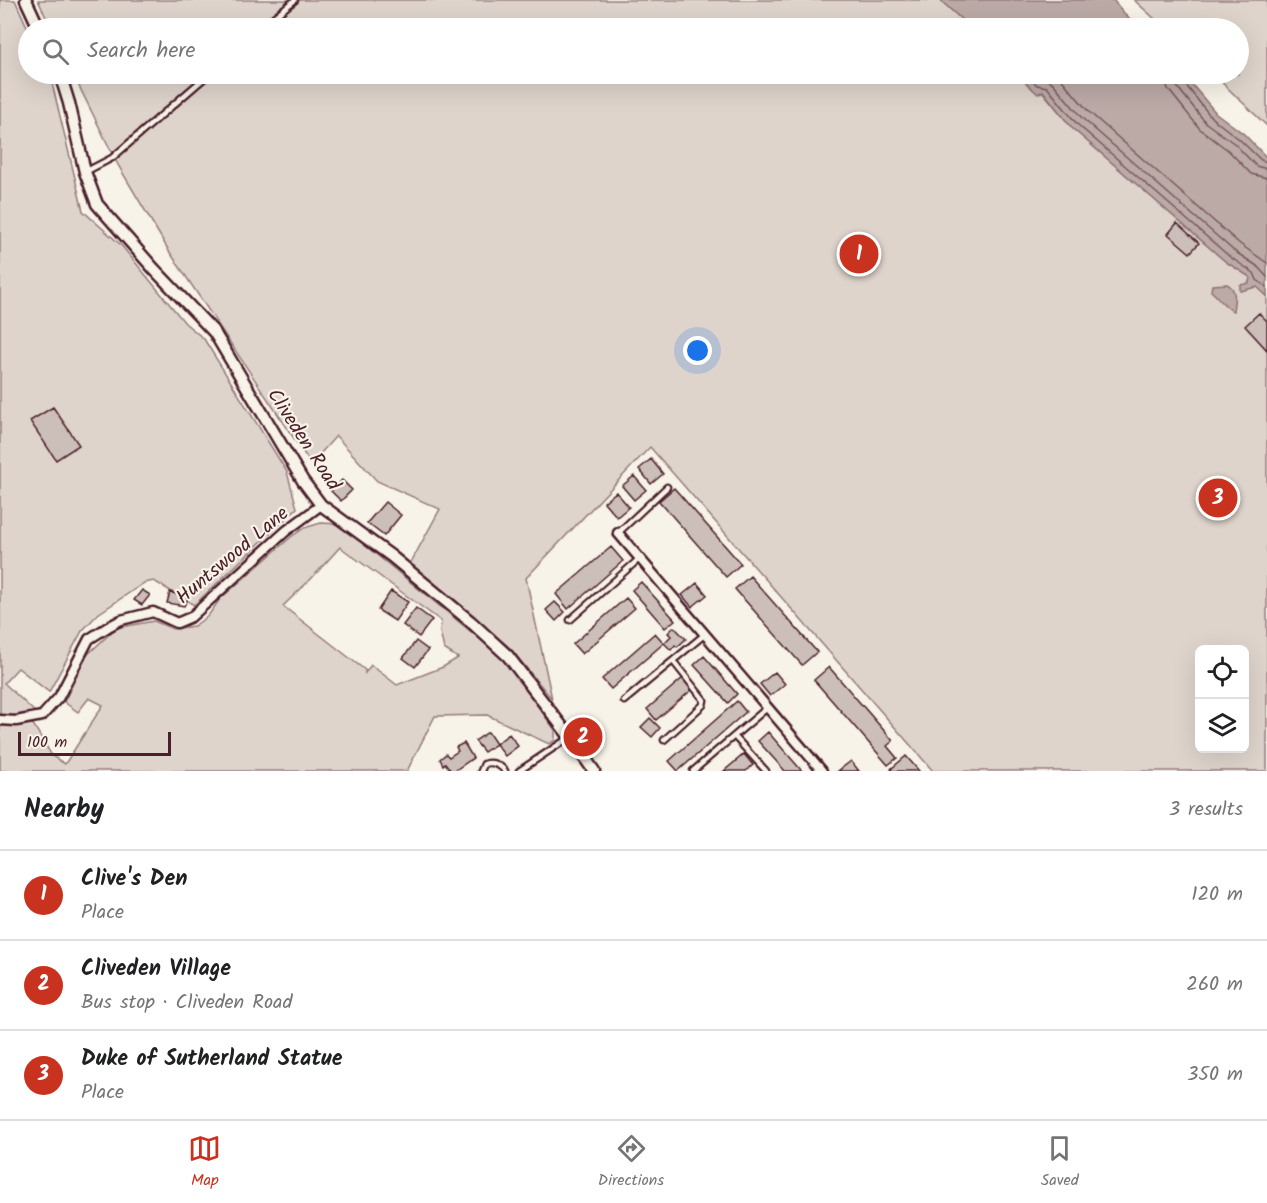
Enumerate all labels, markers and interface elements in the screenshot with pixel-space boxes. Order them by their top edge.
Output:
search box [18,18,1249,84]
text: Search here [87,34,195,69]
icon: search [39,35,72,68]
pin: 1 [840,232,878,276]
your location [683,336,712,365]
street label: Cliveden Road [258,382,349,499]
pin: 3 [1198,476,1238,520]
street label: Huntswood Lane [169,499,297,613]
map controls [1195,645,1249,753]
button: locate [1195,645,1249,699]
button: layers [1195,699,1249,753]
pin: 2 [564,714,602,760]
scale bar [18,729,171,756]
text: 100 m [27,730,67,755]
text: Nearby [24,789,104,831]
text: 3 results [1169,794,1243,826]
text: Clive's Den [81,862,187,897]
text: 1 [40,879,47,911]
text: 120 m [1191,879,1243,911]
text: Place [81,897,124,929]
text: Cliveden Village [81,952,231,987]
text: 2 [38,969,49,1001]
text: 260 m [1186,969,1243,1001]
text: Bus stop · Cliveden Road [81,987,292,1019]
text: Duke of Sutherland Statue [81,1042,343,1077]
text: 3 [38,1059,49,1091]
text: 350 m [1187,1059,1243,1091]
text: Place [81,1077,124,1109]
tab: Map [188,1132,221,1193]
tab: Directions [598,1132,664,1193]
tab: Saved [1041,1132,1079,1193]

